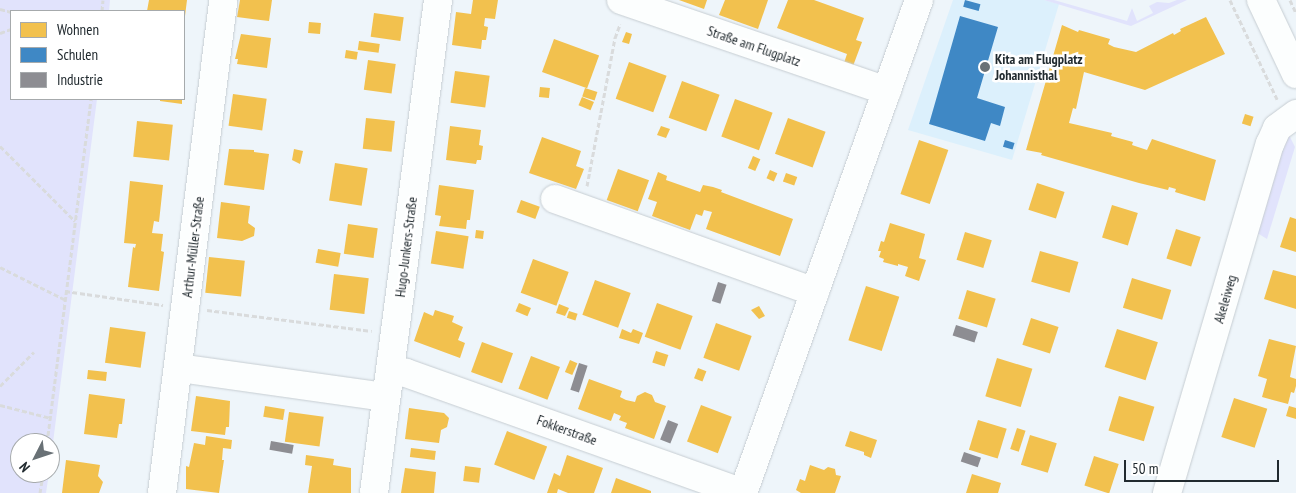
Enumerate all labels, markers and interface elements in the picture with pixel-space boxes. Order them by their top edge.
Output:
legend [10,10,185,100]
text: Wohnen [57,20,99,39]
street label: Straße am Flugplatz [705,22,803,70]
text: Schulen [57,45,98,64]
place label: Kita am Flugplatz Johannisthal [995,51,1083,84]
marker: Kita am Flugplatz Johannisthal [979,61,991,73]
text: Industrie [57,70,103,89]
street label: Arthur-Müller-Straße [178,195,208,299]
street label: Hugo-Junkers-Straße [392,196,420,298]
street label: Akeleiweg [1210,273,1240,325]
street label: Fokkerstraße [535,411,599,449]
north arrow [10,433,60,483]
scale bar [1126,450,1281,482]
text: N [15,458,34,476]
text: 50 m [1132,459,1158,478]

